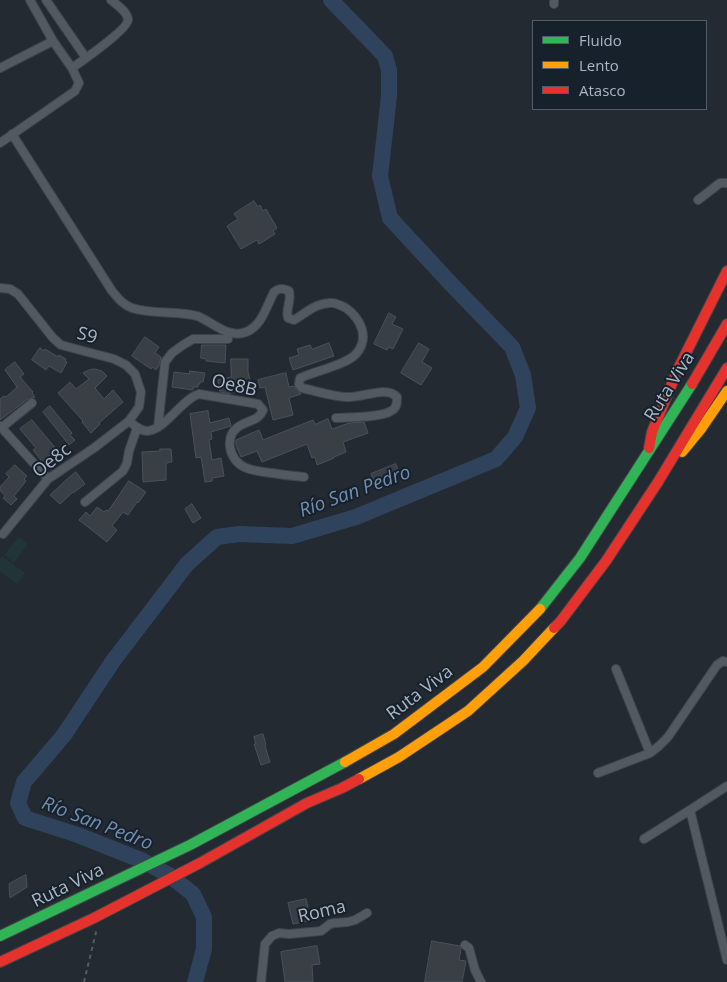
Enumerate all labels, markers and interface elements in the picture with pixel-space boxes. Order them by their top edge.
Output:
legend [532,20,707,110]
text: Fluido [579,30,622,50]
text: Lento [579,55,619,75]
text: Atasco [579,80,626,100]
street label: S9 [74,323,100,349]
street label: Ruta Viva [640,348,700,426]
street label: Oe8B [209,370,259,402]
street label: Oe8c [28,439,76,483]
water label: Río San Pedro [296,461,414,523]
street label: Ruta Viva [383,661,457,725]
water label: Río San Pedro [38,792,156,856]
street label: Ruta Viva [28,859,108,913]
street label: Roma [296,896,348,928]

